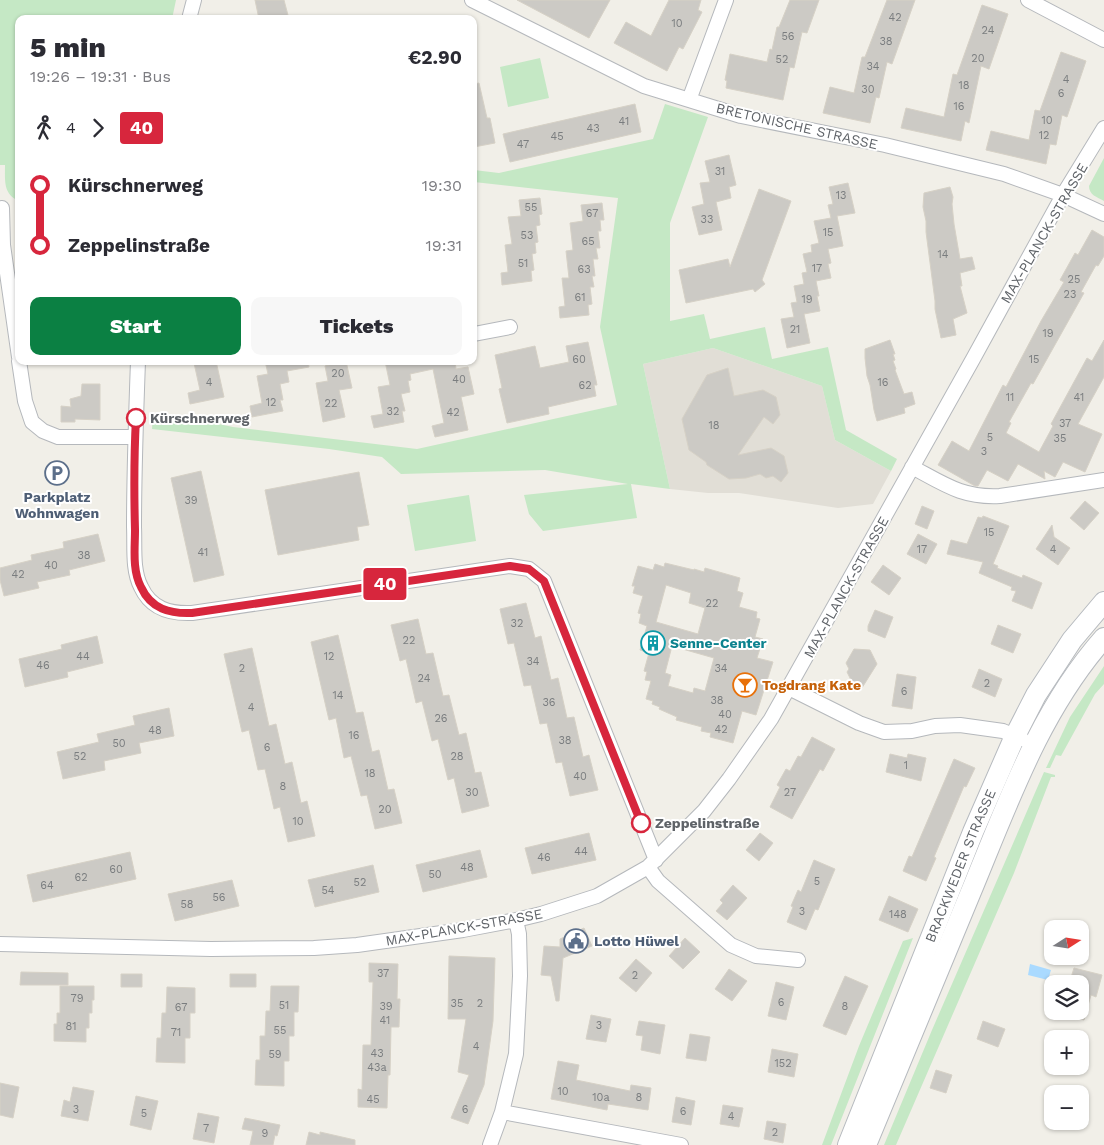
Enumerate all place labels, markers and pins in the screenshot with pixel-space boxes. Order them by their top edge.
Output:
marker: Kürschnerweg [126,408,146,428]
place label: Kürschnerweg [150,410,249,426]
parking icon: Parkplatz Wohnwagen [44,460,70,486]
place label: Parkplatz Wohnwagen [15,489,99,521]
building icon: Senne-Center [640,630,666,656]
place label: Senne-Center [670,635,767,651]
bar icon: Togdrang Kate [732,672,758,698]
place label: Togdrang Kate [762,677,861,693]
marker: Zeppelinstraße [631,813,651,833]
place label: Zeppelinstraße [655,815,760,831]
public building icon: Lotto Hüwel [563,928,589,954]
place label: Lotto Hüwel [594,933,679,949]

